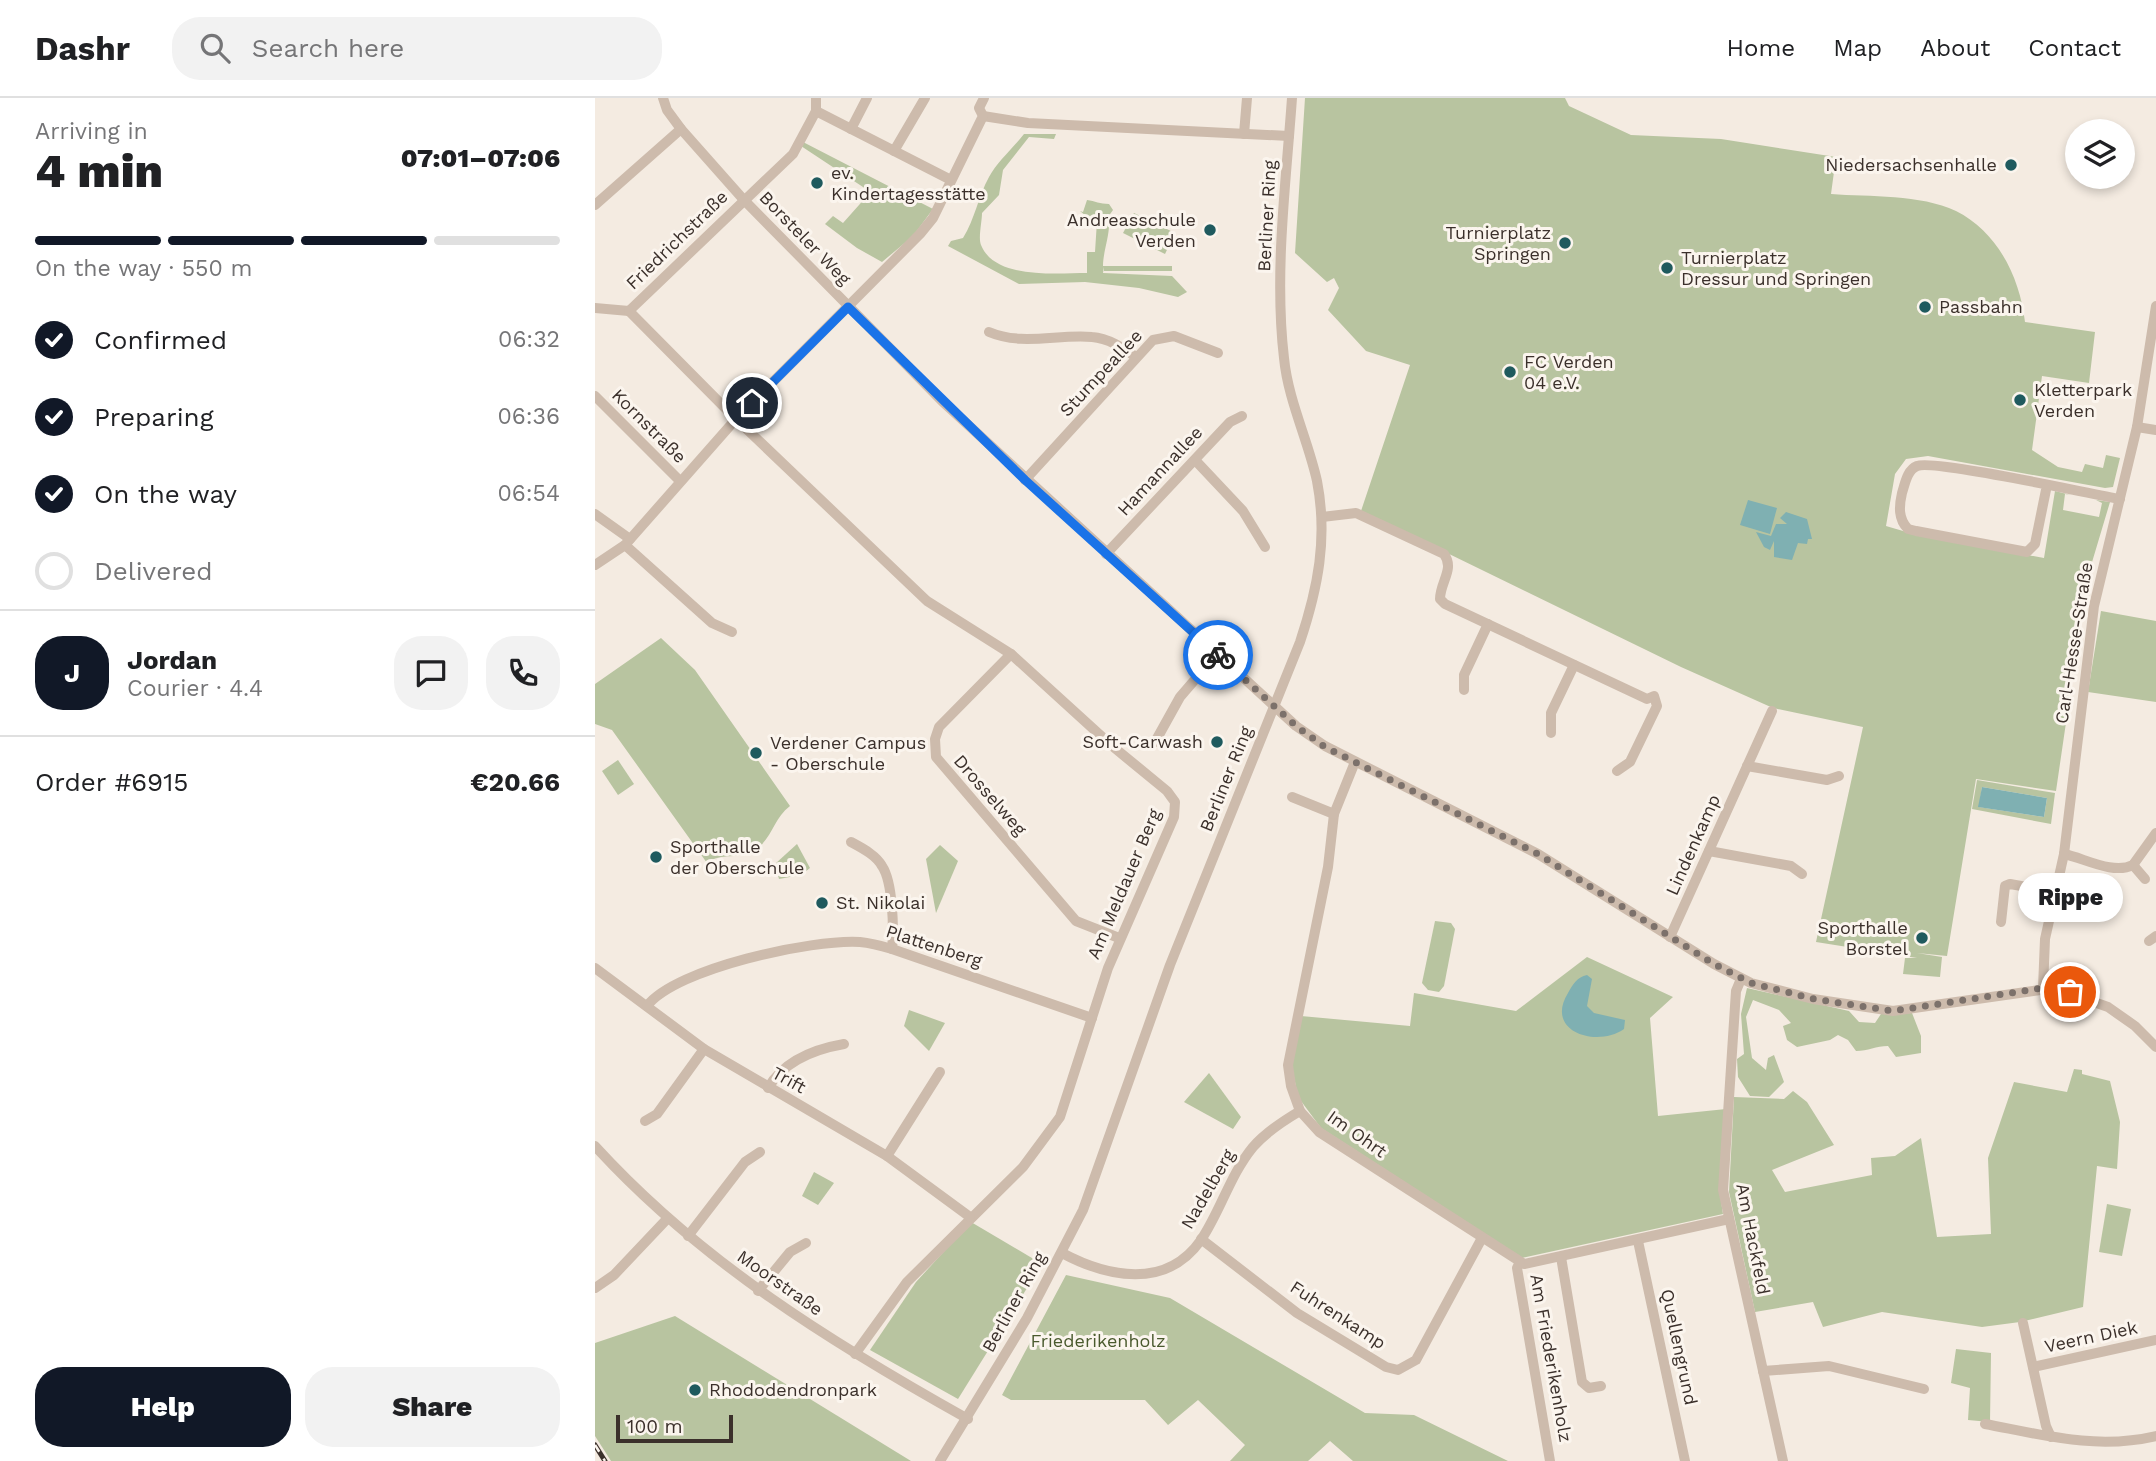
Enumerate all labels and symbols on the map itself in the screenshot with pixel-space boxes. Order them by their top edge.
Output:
place label: Niedersachsenhalle [1825,154,1997,175]
marker: Niedersachsenhalle [2003,157,2019,173]
street label: Berliner Ring [1253,159,1280,272]
place label: ev. Kindertagesstätte [831,162,986,204]
marker: ev. Kindertagesstätte [809,175,825,191]
street label: Friedrichstraße [621,186,732,293]
street label: Borsteler Weg [755,186,856,289]
place label: Andreasschule Verden [1067,209,1196,251]
marker: Andreasschule Verden [1202,222,1218,238]
place label: Turnierplatz Springen [1445,222,1551,264]
marker: Turnierplatz Springen [1557,235,1573,251]
place label: Turnierplatz Dressur und Springen [1681,247,1871,289]
marker: Turnierplatz Dressur und Springen [1659,260,1675,276]
place label: Passbahn [1939,296,2023,317]
marker: Passbahn [1917,299,1933,315]
street label: Stumpeallee [1055,325,1146,420]
place label: FC Verden 04 e.V. [1524,351,1614,393]
marker: FC Verden 04 e.V. [1502,364,1518,380]
pin [722,373,782,433]
place label: Kletterpark Verden [2034,379,2132,421]
street label: Kornstraße [608,384,691,467]
marker: Kletterpark Verden [2012,392,2028,408]
street label: Hamannallee [1113,421,1206,520]
street label: Carl-Hesse-Straße [2050,561,2097,725]
courier [1183,620,1253,690]
street label: Berliner Ring [1195,723,1256,835]
place label: Soft-Carwash [1083,731,1203,752]
place label: Verdener Campus - Oberschule [770,732,926,774]
marker: Soft-Carwash [1209,734,1225,750]
marker: Verdener Campus - Oberschule [748,745,764,761]
street label: Drosselweg [950,750,1031,840]
street label: Lindenkamp [1661,791,1724,898]
street label: Am Meldauer Berg [1082,805,1165,962]
place label: Sporthalle der Oberschule [670,836,804,878]
marker: Sporthalle der Oberschule [648,849,664,865]
callout: Rippe [2017,873,2123,922]
place label: St. Nikolai [836,892,925,913]
marker: St. Nikolai [814,895,830,911]
place label: Sporthalle Borstel [1817,917,1908,959]
street label: Plattenberg [883,920,985,971]
marker: Sporthalle Borstel [1914,930,1930,946]
pin [2040,962,2100,1022]
street label: Trift [769,1062,810,1098]
street label: Im Ohrt [1324,1106,1391,1162]
street label: Nadelberg [1176,1145,1239,1232]
street label: Am Hackfeld [1732,1182,1775,1296]
street label: Moorstraße [733,1245,827,1320]
street label: Berliner Ring [977,1247,1050,1356]
street label: Am Friederikenholz [1526,1272,1577,1444]
street label: Fuhrenkamp [1287,1276,1390,1353]
street label: Quellengrund [1657,1287,1702,1407]
street label: Veern Diek [2042,1316,2139,1357]
park label: Friederikenholz [1030,1330,1166,1351]
place label: Rhododendronpark [709,1379,877,1400]
marker: Rhododendronpark [687,1382,703,1398]
scale bar [616,1412,733,1444]

